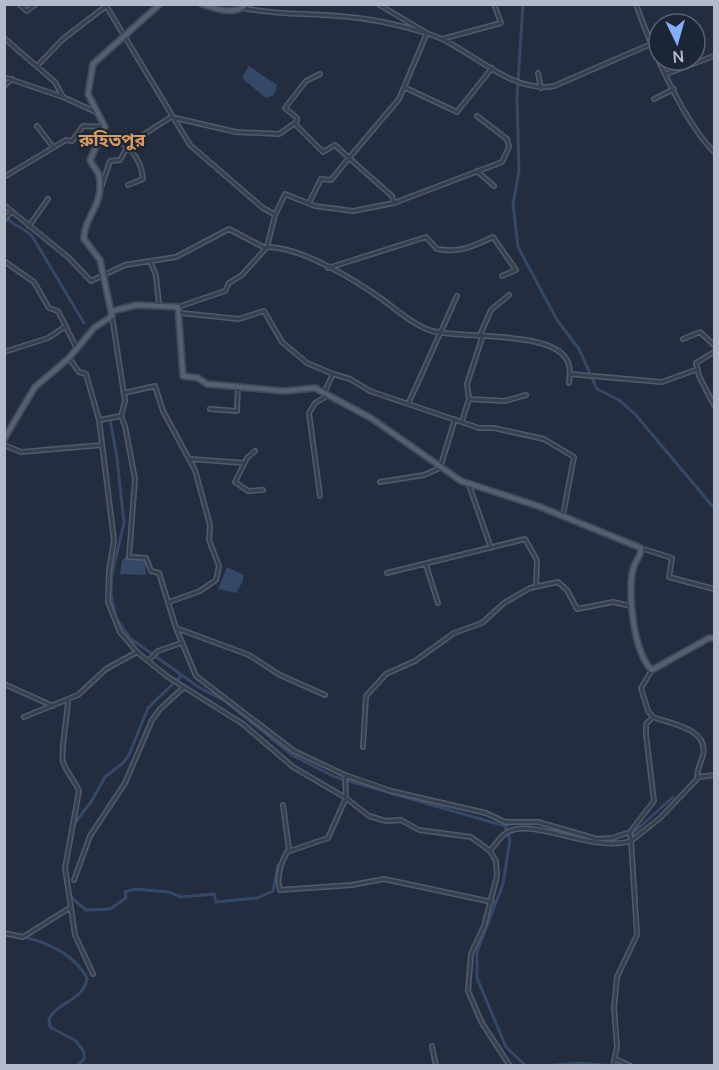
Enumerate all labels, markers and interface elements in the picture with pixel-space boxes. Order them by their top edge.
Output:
north arrow [647,12,707,72]
text: N [672,45,685,68]
district label: রুহিতপুর [78,127,146,151]

